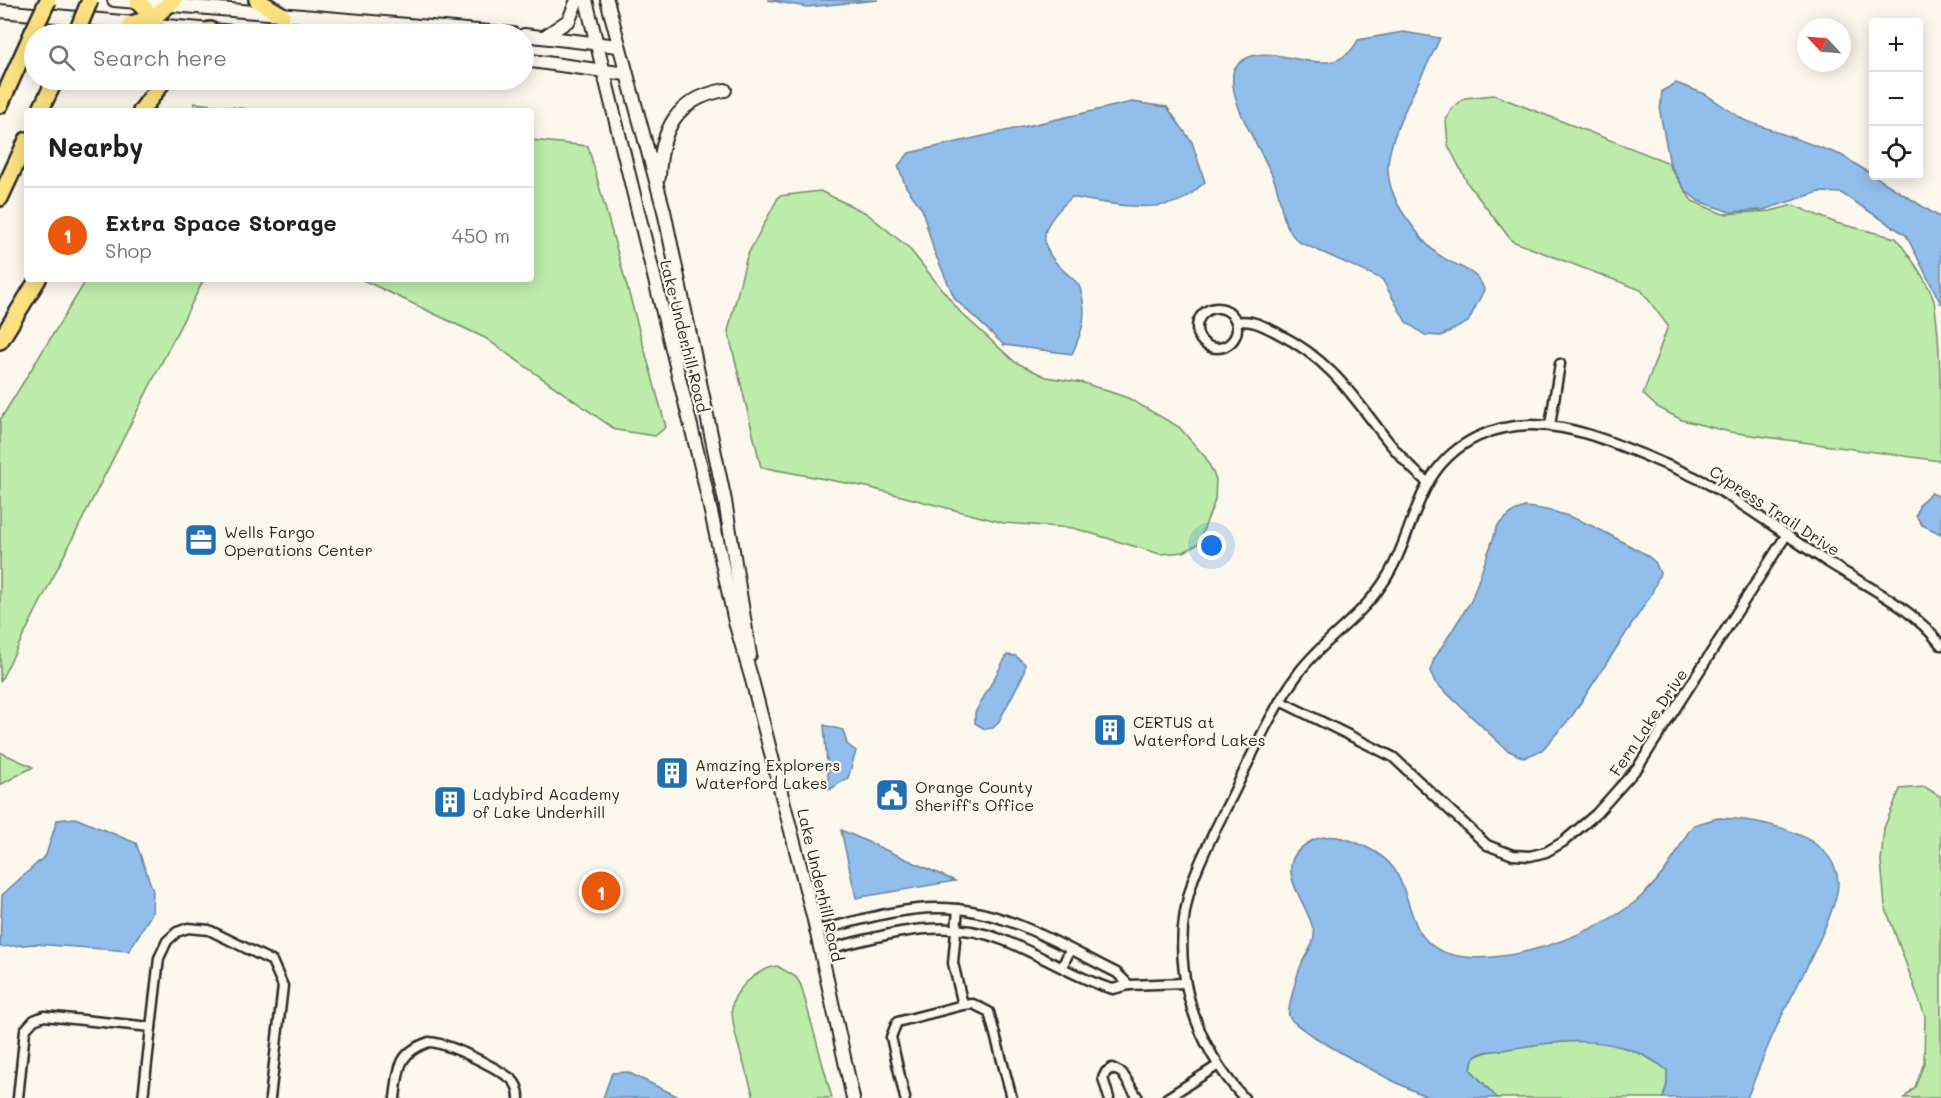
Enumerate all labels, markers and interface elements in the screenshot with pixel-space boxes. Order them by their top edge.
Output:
north arrow [1797,18,1851,72]
map controls [1869,18,1923,180]
button: + [1869,18,1923,72]
search box [24,24,534,90]
icon: search [45,41,78,74]
text: Search here [93,43,227,72]
button: − [1869,72,1923,126]
button: locate [1869,126,1923,180]
text: Nearby [48,130,143,164]
text: Extra Space Storage [105,208,337,237]
text: 1 [63,222,72,248]
text: 450 m [452,222,510,248]
text: Shop [105,237,152,263]
street label: Lake Underhill Road [656,258,714,414]
street label: Cypress Trail Drive [1706,460,1844,560]
place label: Wells Fargo Operations Center [224,521,373,560]
office icon: Wells Fargo Operations Center [183,522,219,558]
your location [1197,531,1226,560]
street label: Fern Lake Drive [1604,664,1692,780]
place label: CERTUS at Waterford Lakes [1133,711,1266,750]
building icon: CERTUS at Waterford Lakes [1092,712,1128,748]
place label: Amazing Explorers Waterford Lakes [695,754,840,793]
building icon: Amazing Explorers Waterford Lakes [654,755,690,791]
place label: Orange County Sheriff's Office [915,776,1034,815]
public building icon: Orange County Sheriff's Office [874,777,910,813]
place label: Ladybird Academy of Lake Underhill [473,783,620,822]
building icon: Ladybird Academy of Lake Underhill [432,784,468,820]
street label: Lake Underhill Road [793,806,849,964]
pin: 1 [582,868,620,914]

